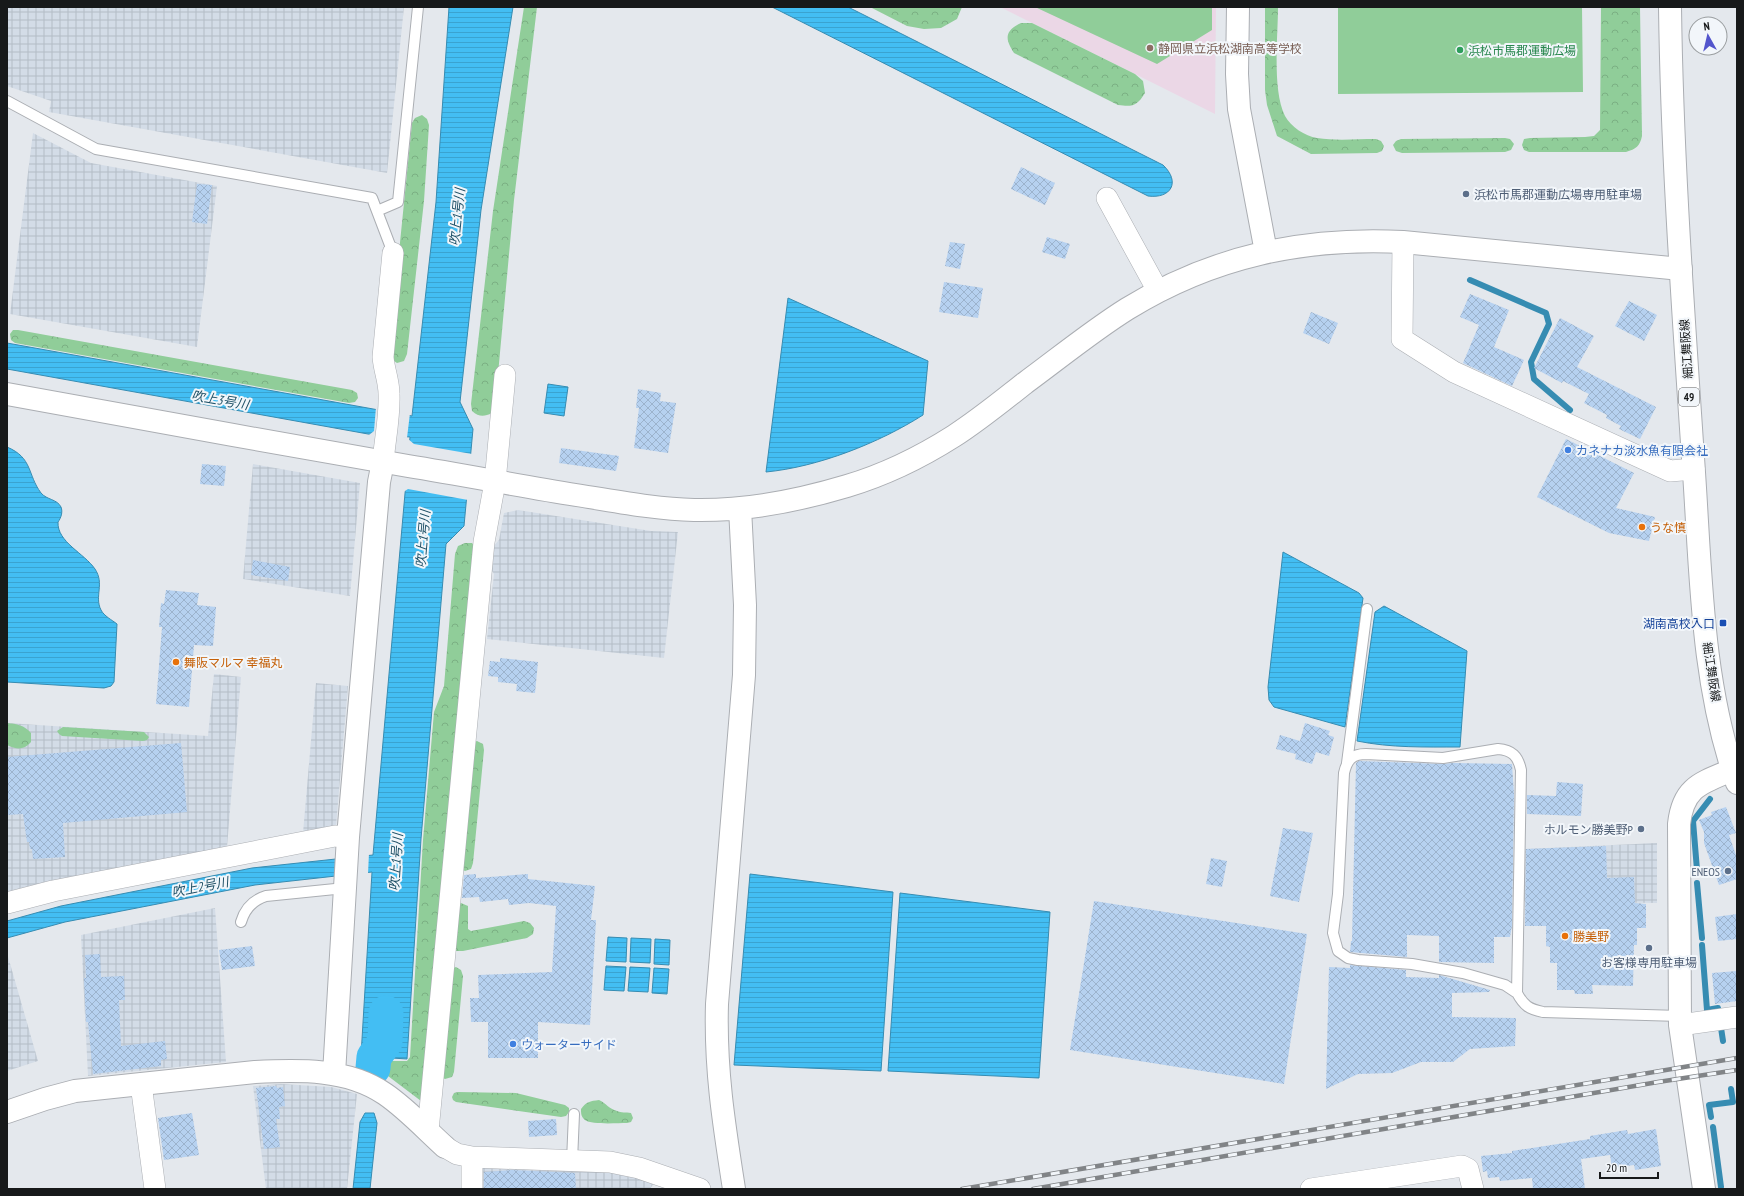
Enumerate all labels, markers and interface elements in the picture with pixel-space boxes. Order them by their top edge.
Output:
north arrow [1688,16,1728,56]
text: N [1703,19,1711,33]
place label: 静岡県立浜松湖南高等学校 [1158,41,1302,56]
marker: 静岡県立浜松湖南高等学校 [1145,43,1155,53]
place label: 浜松市馬郡運動広場 [1468,43,1576,58]
marker: 浜松市馬郡運動広場 [1455,45,1465,55]
water label: 吹上1号川 [446,185,469,247]
place label: 浜松市馬郡運動広場専用駐車場 [1474,187,1642,202]
marker: 浜松市馬郡運動広場専用駐車場 [1461,189,1471,199]
street label: 細江舞阪線 [1676,319,1696,379]
water label: 吹上3号川 [190,387,252,414]
road number: 49 [1679,388,1699,406]
place label: カネナカ淡水魚有限会社 [1576,443,1708,458]
marker: カネナカ淡水魚有限会社 [1563,445,1573,455]
water label: 吹上1号川 [412,507,434,569]
place label: うな慎 [1650,520,1686,535]
marker: うな慎 [1637,522,1647,532]
place label: 湖南高校入口 [1643,616,1715,631]
marker: 湖南高校入口 [1718,618,1728,628]
street label: 細江舞阪線 [1700,641,1724,703]
place label: 舞阪マルマ 幸福丸 [184,655,283,670]
marker: 舞阪マルマ 幸福丸 [171,657,181,667]
place label: ホルモン勝美野P [1544,822,1634,837]
marker: ホルモン勝美野P [1636,824,1646,834]
water label: 吹上1号川 [386,831,407,891]
place label: ENEOS [1692,864,1720,879]
marker: ENEOS [1723,866,1733,876]
water label: 吹上2号川 [170,873,232,901]
place label: 勝美野 [1573,929,1609,944]
marker: 勝美野 [1560,931,1570,941]
marker: お客様専用駐車場 [1644,943,1654,953]
place label: お客様専用駐車場 [1601,955,1697,970]
place label: ウォーターサイド [521,1037,617,1052]
marker: ウォーターサイド [508,1039,518,1049]
scale bar [1600,1154,1658,1180]
text: 20 m [1606,1160,1627,1175]

